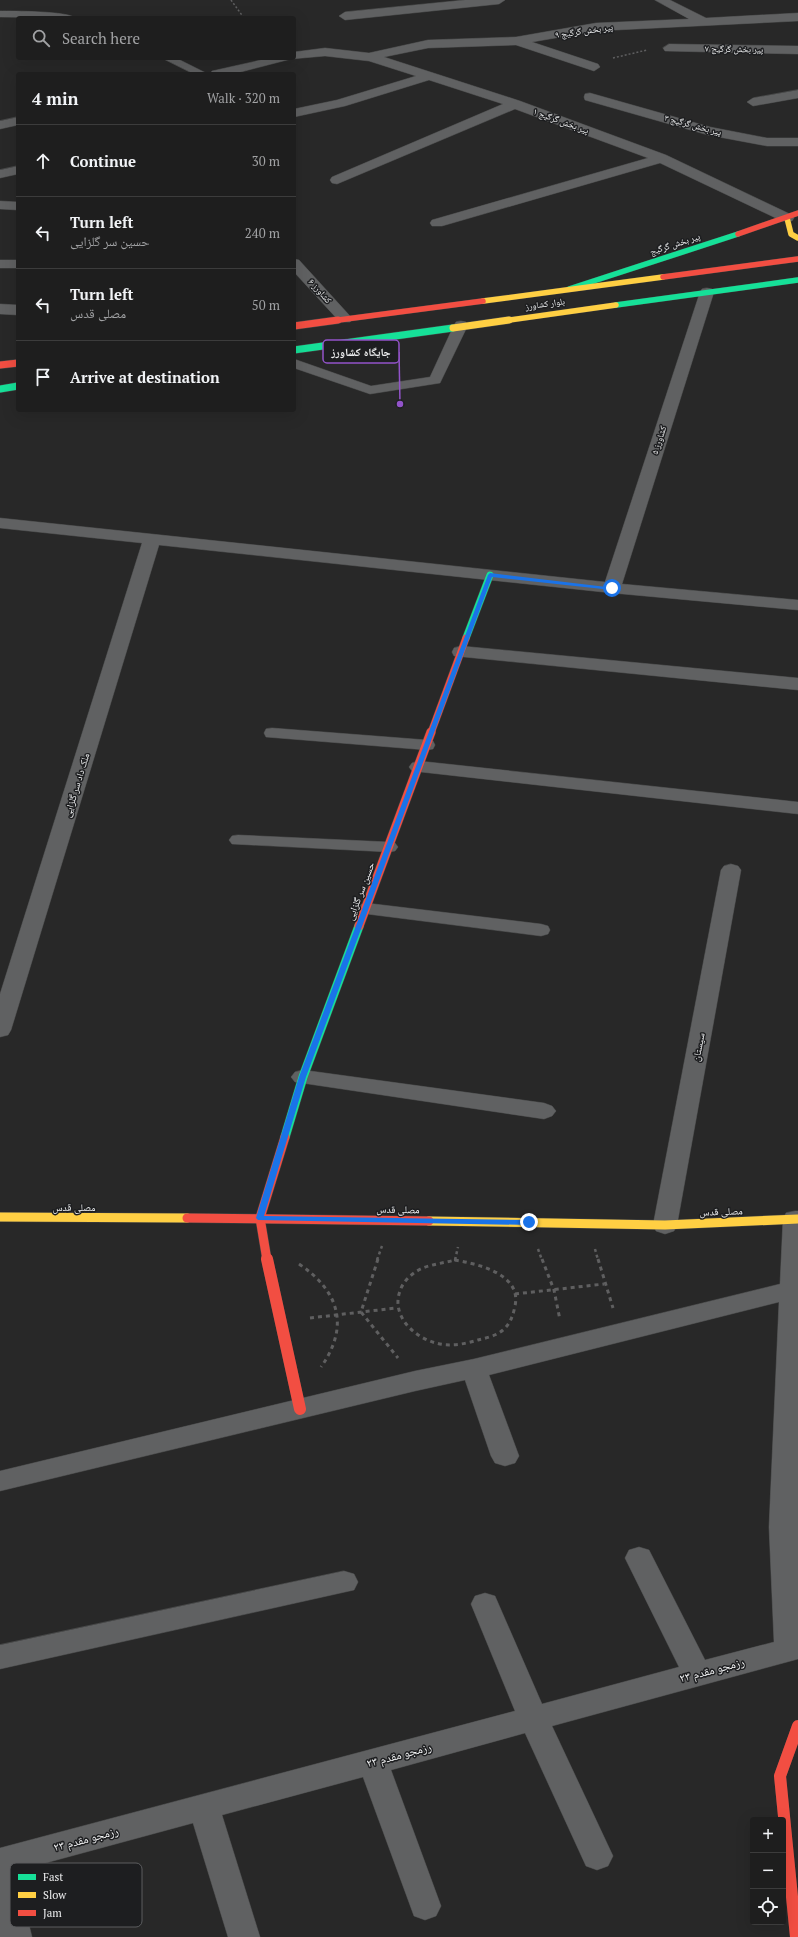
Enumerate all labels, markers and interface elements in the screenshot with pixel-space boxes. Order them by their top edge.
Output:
search box [16,16,296,60]
street label: پیر بخش گرگیج ۹ [554,21,614,41]
icon: search [30,27,52,49]
text: Search here [62,28,140,48]
street label: پیر بخش گرگیج ۷ [705,42,764,56]
text: 4 min [32,87,79,110]
text: Walk · 320 m [207,89,280,107]
street label: پیر بخش گرگیج ۱ [531,105,591,137]
street label: پیر بخش گرگیج ۳ [663,112,723,139]
icon: ahead [32,150,54,172]
text: Continue [70,151,136,171]
text: 30 m [252,152,280,170]
text: Turn left [70,212,134,232]
icon: left [32,222,54,244]
text: 240 m [245,224,280,242]
street label: پیر بخش گرگیج [648,230,702,258]
text: حسین سر گلزایی [70,232,150,250]
street label: کشاورز ۶ [306,276,334,306]
text: Turn left [70,284,134,304]
icon: left [32,294,54,316]
street label: بلوار کشاورز [523,295,566,313]
text: 50 m [252,296,280,314]
text: مصلی قدس [70,304,126,322]
callout: جایگاه کشاورز [323,340,399,363]
text: جایگاه کشاورز [330,345,391,359]
icon: arrive [32,366,54,388]
text: Arrive at destination [70,367,220,387]
street label: کشاورز ۵ [649,424,669,456]
route start [603,579,621,597]
street label: ملک داد سر گلزایی [61,751,93,819]
street label: حسین سر گلزایی [343,860,378,922]
street label: سیستان [689,1031,708,1062]
street label: مصلی قدس [52,1201,96,1214]
street label: مصلی قدس [376,1203,420,1216]
street label: مصلی قدس [699,1204,743,1219]
route end [520,1213,538,1231]
street label: رزمجو مقدم ۲۳ [678,1654,747,1686]
street label: رزمجو مقدم ۲۳ [365,1739,434,1771]
map controls [750,1817,786,1925]
button: + [750,1817,786,1853]
street label: رزمجو مقدم ۲۳ [52,1823,121,1855]
button: − [750,1853,786,1889]
legend [10,1863,142,1927]
text: Fast [43,1870,63,1884]
text: Slow [43,1888,67,1902]
button: locate [750,1889,786,1925]
text: Jam [43,1906,62,1920]

